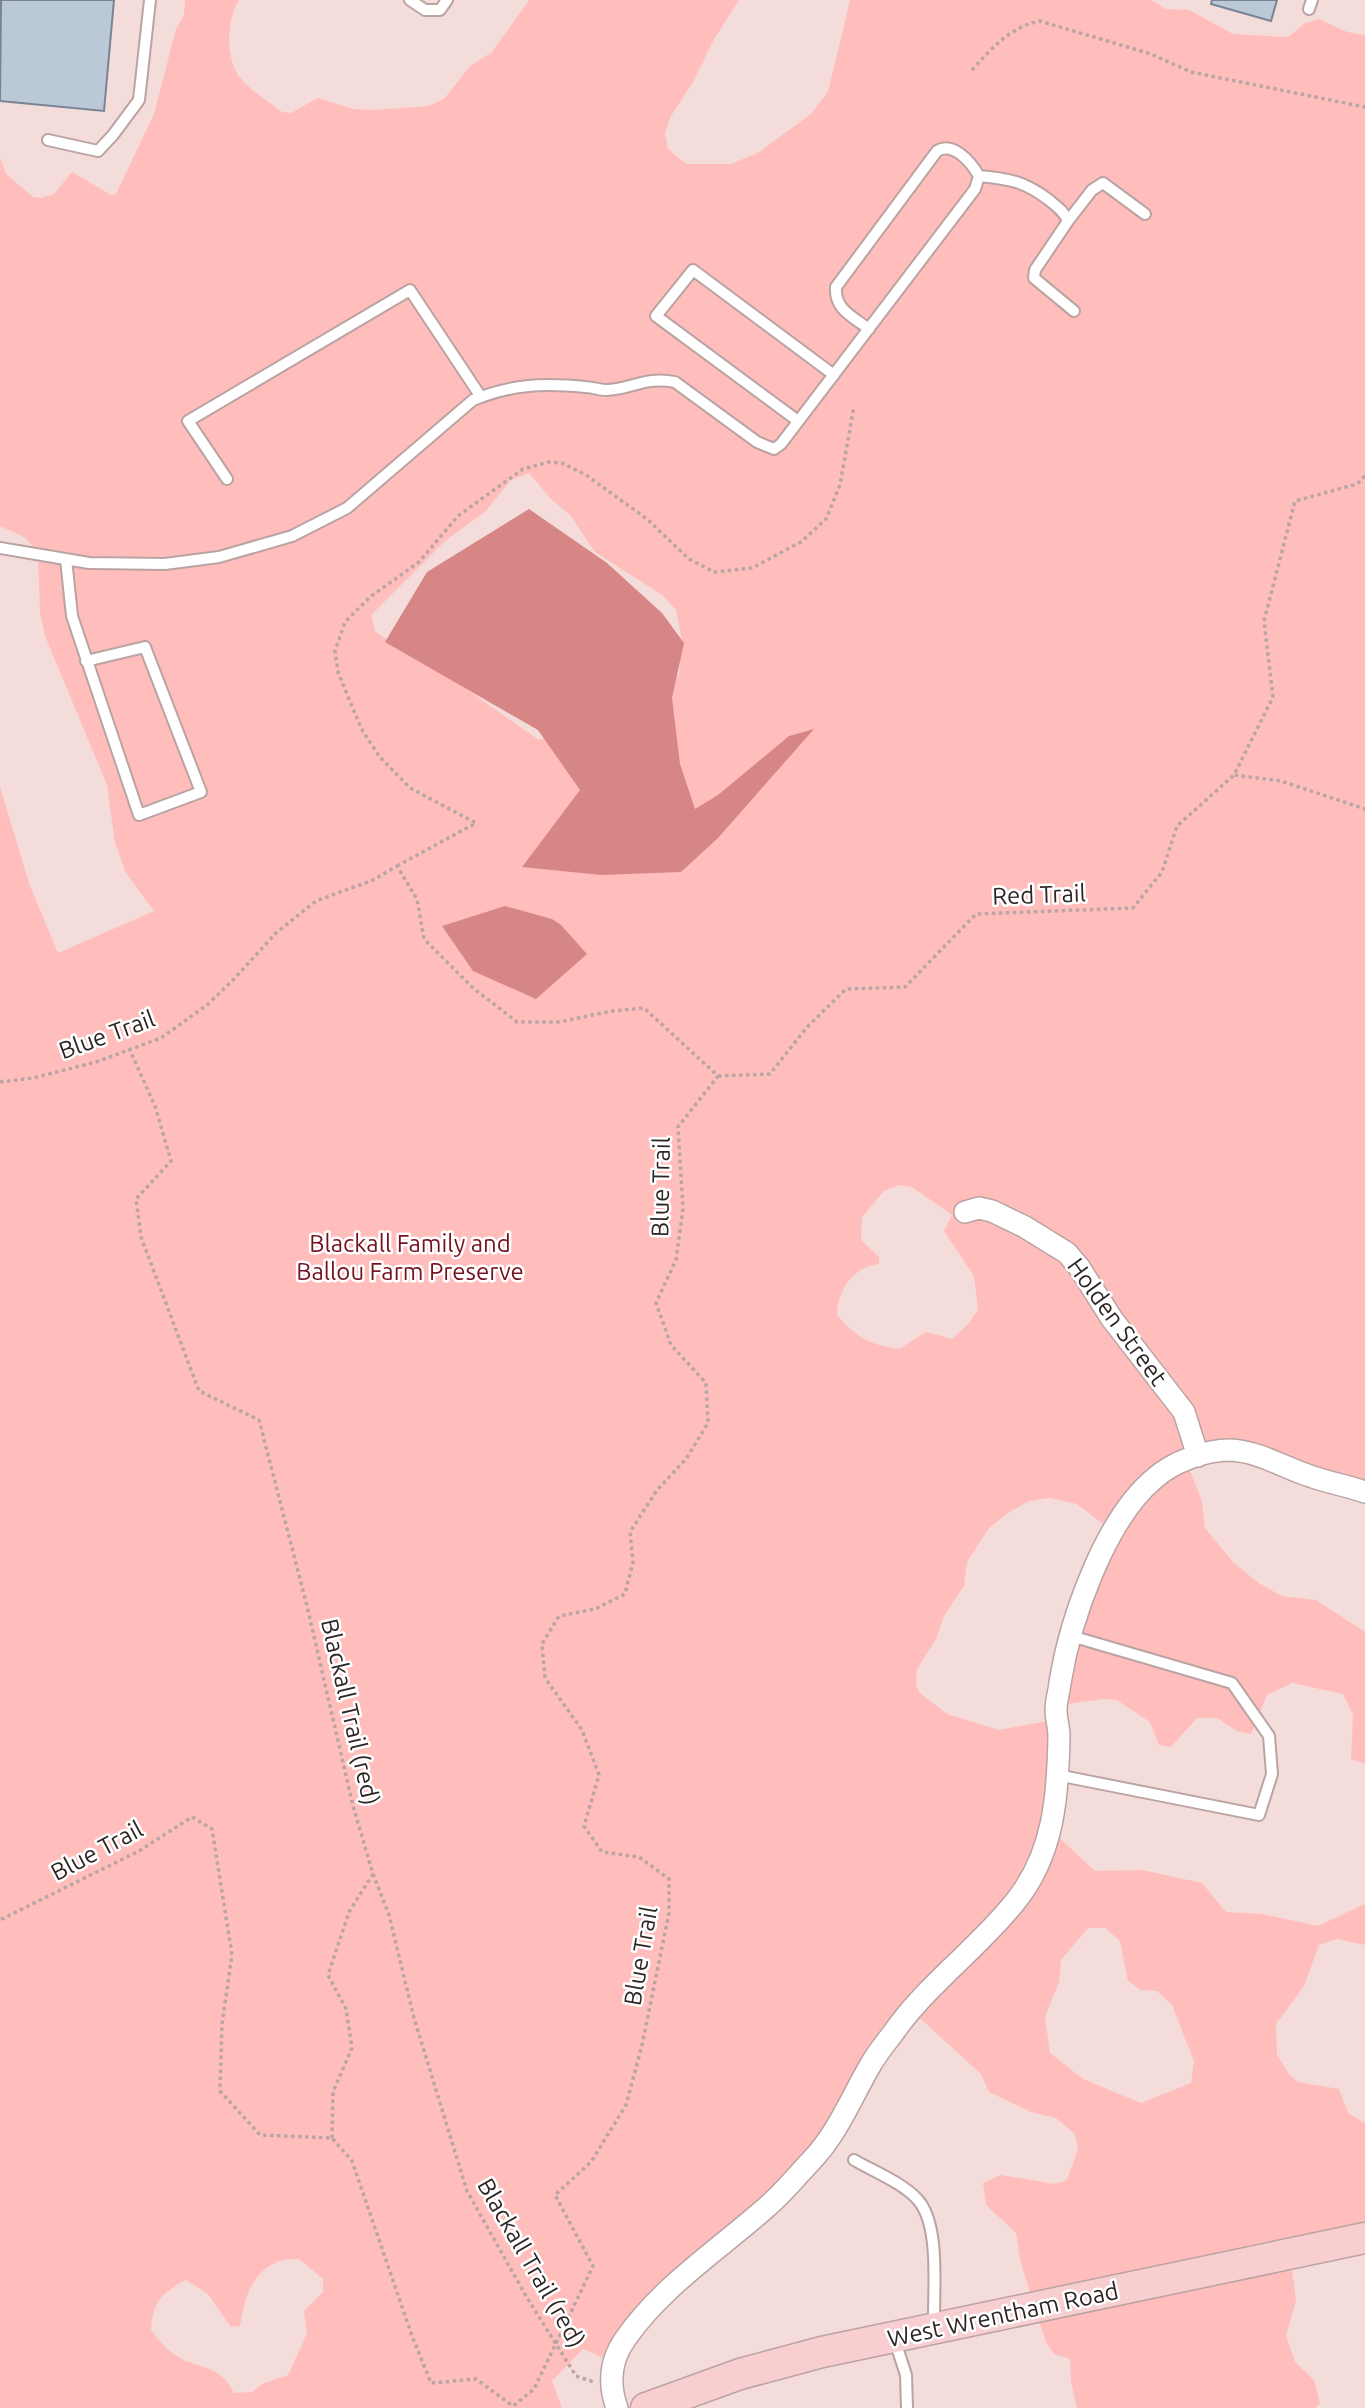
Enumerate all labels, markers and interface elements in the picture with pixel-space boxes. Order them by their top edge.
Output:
street label: Red Trail [992,879,1086,910]
street label: Blue Trail [55,1005,158,1064]
street label: Blue Trail [646,1137,675,1237]
park label: Blackall Family and Ballou Farm Preserve [296,1230,524,1285]
street label: Holden Street [1062,1253,1173,1391]
street label: Blackall Trail (red) [316,1616,385,1808]
street label: Blue Trail [46,1815,147,1886]
street label: Blue Trail [619,1904,662,2008]
street label: Blackall Trail (red) [472,2173,591,2352]
street label: West Wrentham Road [885,2277,1121,2352]

